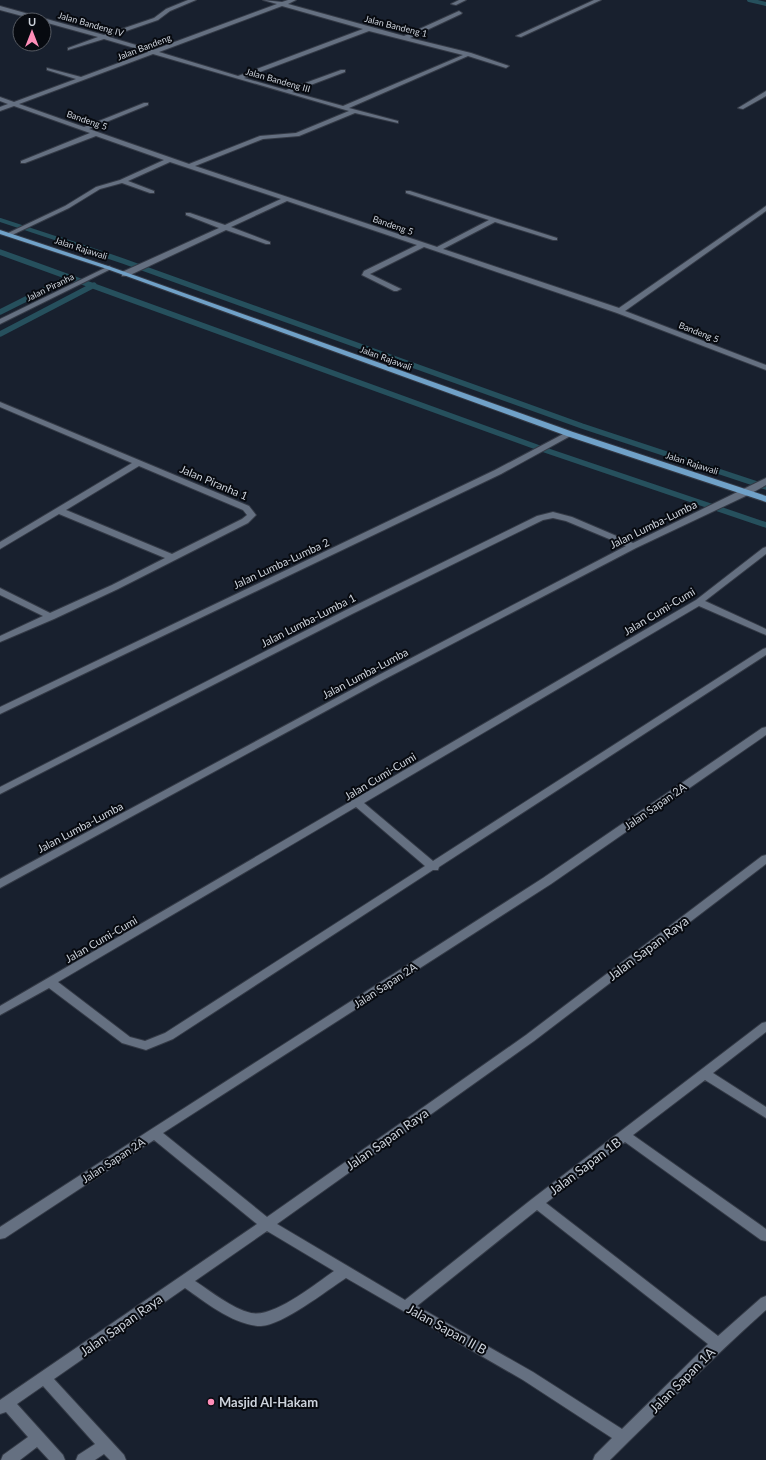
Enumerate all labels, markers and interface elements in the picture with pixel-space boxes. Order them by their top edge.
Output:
street label: Jalan Bandeng IV [57,9,126,39]
north arrow [12,12,52,52]
street label: Jalan Bandeng 1 [363,13,429,39]
text: U [28,15,36,28]
street label: Jalan Bandeng [116,32,173,62]
street label: Jalan Bandeng III [244,66,312,94]
street label: Bandeng 5 [65,108,109,132]
street label: Bandeng 5 [371,213,415,237]
street label: Jalan Rajawali [53,234,109,262]
street label: Jalan Piranha [24,271,76,303]
street label: Bandeng 5 [677,319,721,345]
street label: Jalan Rajawali [359,344,413,372]
street label: Jalan Rajawali [664,449,720,477]
street label: Jalan Piranha 1 [178,462,250,502]
street label: Jalan Lumba-Lumba [607,497,699,551]
street label: Jalan Lumba-Lumba 2 [231,535,331,591]
street label: Jalan Cumi-Cumi [621,584,697,637]
street label: Jalan Lumba-Lumba 1 [259,590,357,650]
street label: Jalan Lumba-Lumba [320,645,410,701]
street label: Jalan Cumi-Cumi [342,749,418,802]
street label: Jalan Sapan 2A [622,780,689,832]
street label: Jalan Lumba-Lumba [35,799,125,855]
street label: Jalan Sapan Raya [604,912,692,984]
street label: Jalan Cumi-Cumi [63,913,140,965]
street label: Jalan Sapan 2A [351,959,419,1010]
street label: Jalan Sapan Raya [343,1105,431,1173]
street label: Jalan Sapan 2A [79,1134,147,1185]
street label: Jalan Sapan 1B [546,1134,624,1198]
street label: Jalan Sapan Raya [77,1291,165,1359]
street label: Jalan Sapan II B [404,1301,490,1357]
street label: Jalan Sapan 1A [646,1344,718,1416]
place label: Masjid Al-Hakam [219,1394,318,1410]
marker: Masjid Al-Hakam [206,1397,216,1407]

